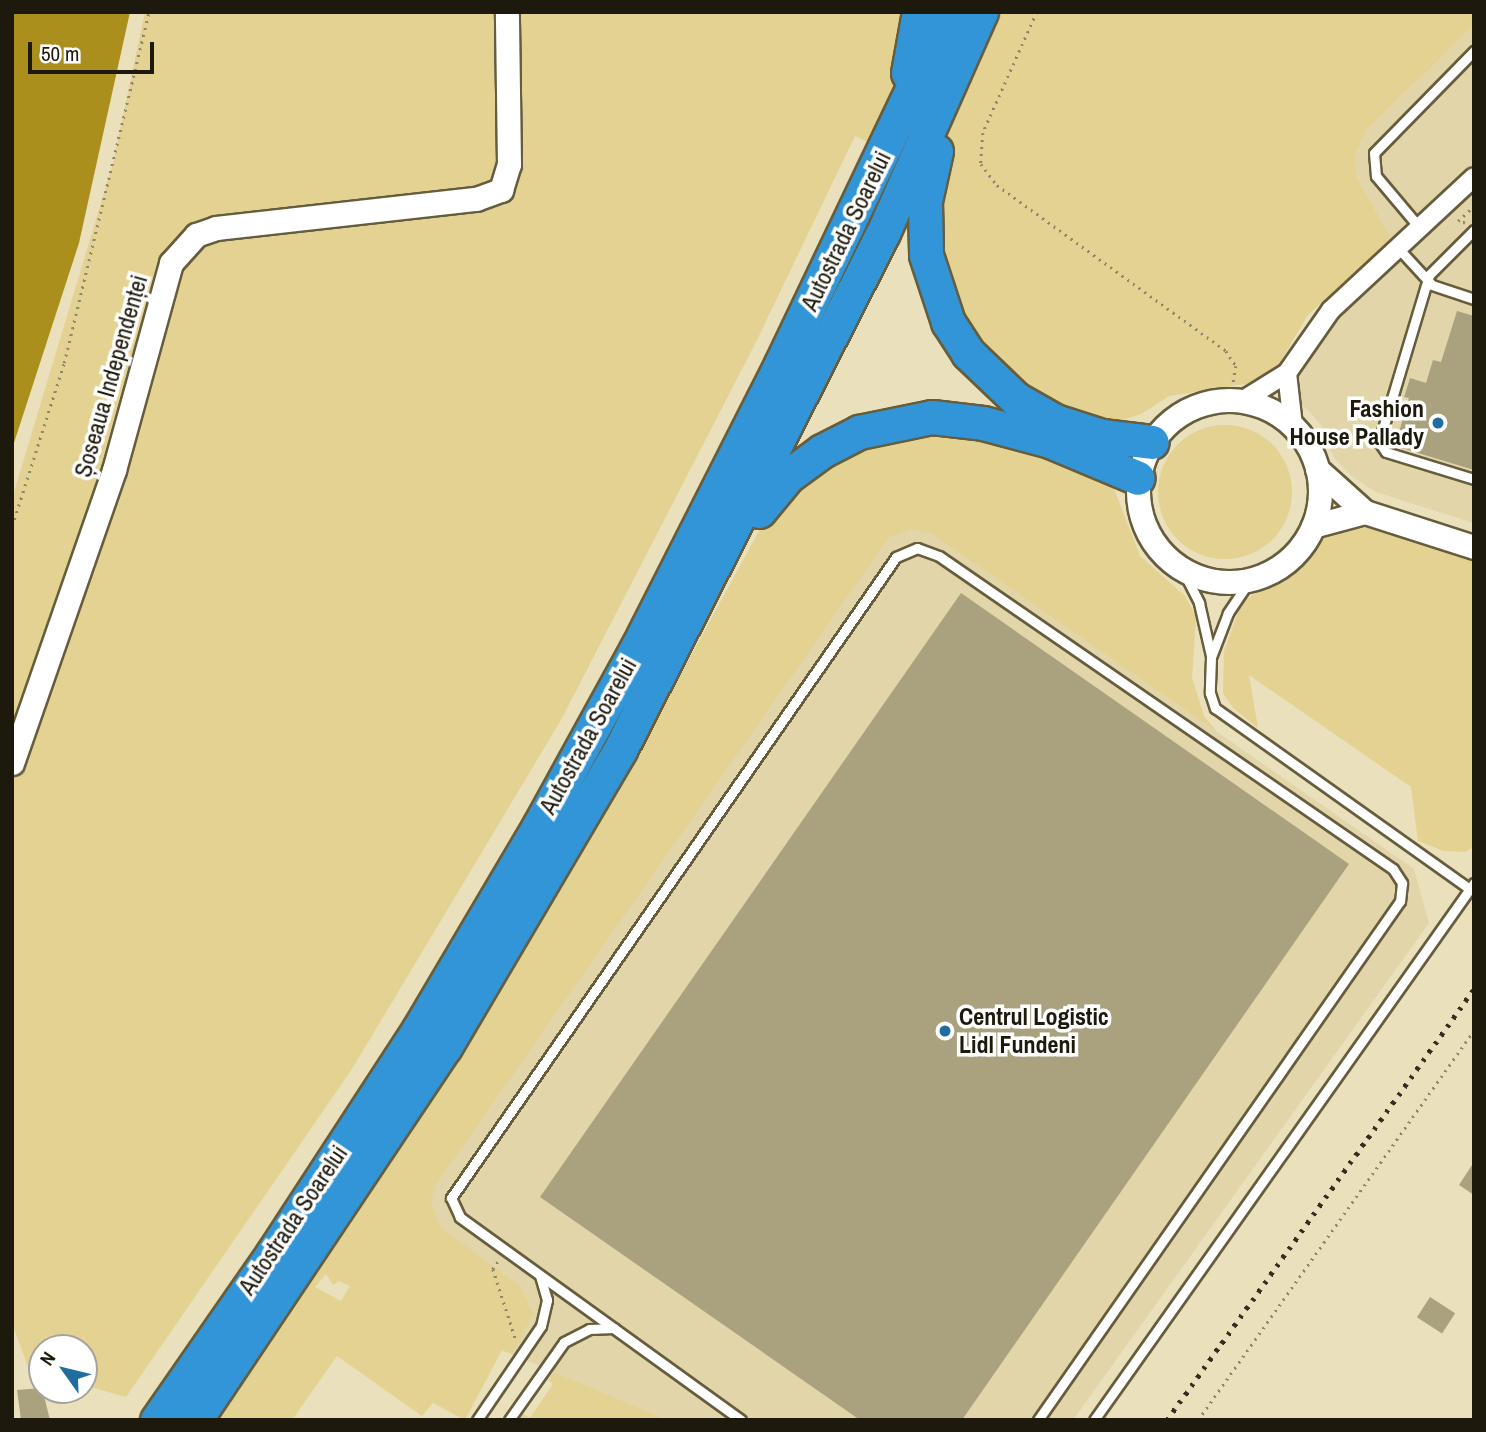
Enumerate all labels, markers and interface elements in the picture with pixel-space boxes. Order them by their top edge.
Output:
scale bar [32,28,158,72]
text: 50 m [41,39,79,68]
street label: Autostrada Soarelui [795,147,897,315]
street label: Șoseaua Independenței [68,272,154,480]
place label: Fashion House Pallady [1289,395,1424,451]
marker: Fashion House Pallady [1430,415,1446,431]
street label: Autostrada Soarelui [533,653,643,819]
place label: Centrul Logistic Lidl Fundeni [959,1003,1109,1059]
marker: Centrul Logistic Lidl Fundeni [937,1023,953,1039]
street label: Autostrada Soarelui [232,1140,354,1300]
north arrow [28,1334,98,1404]
text: N [33,1346,61,1370]

